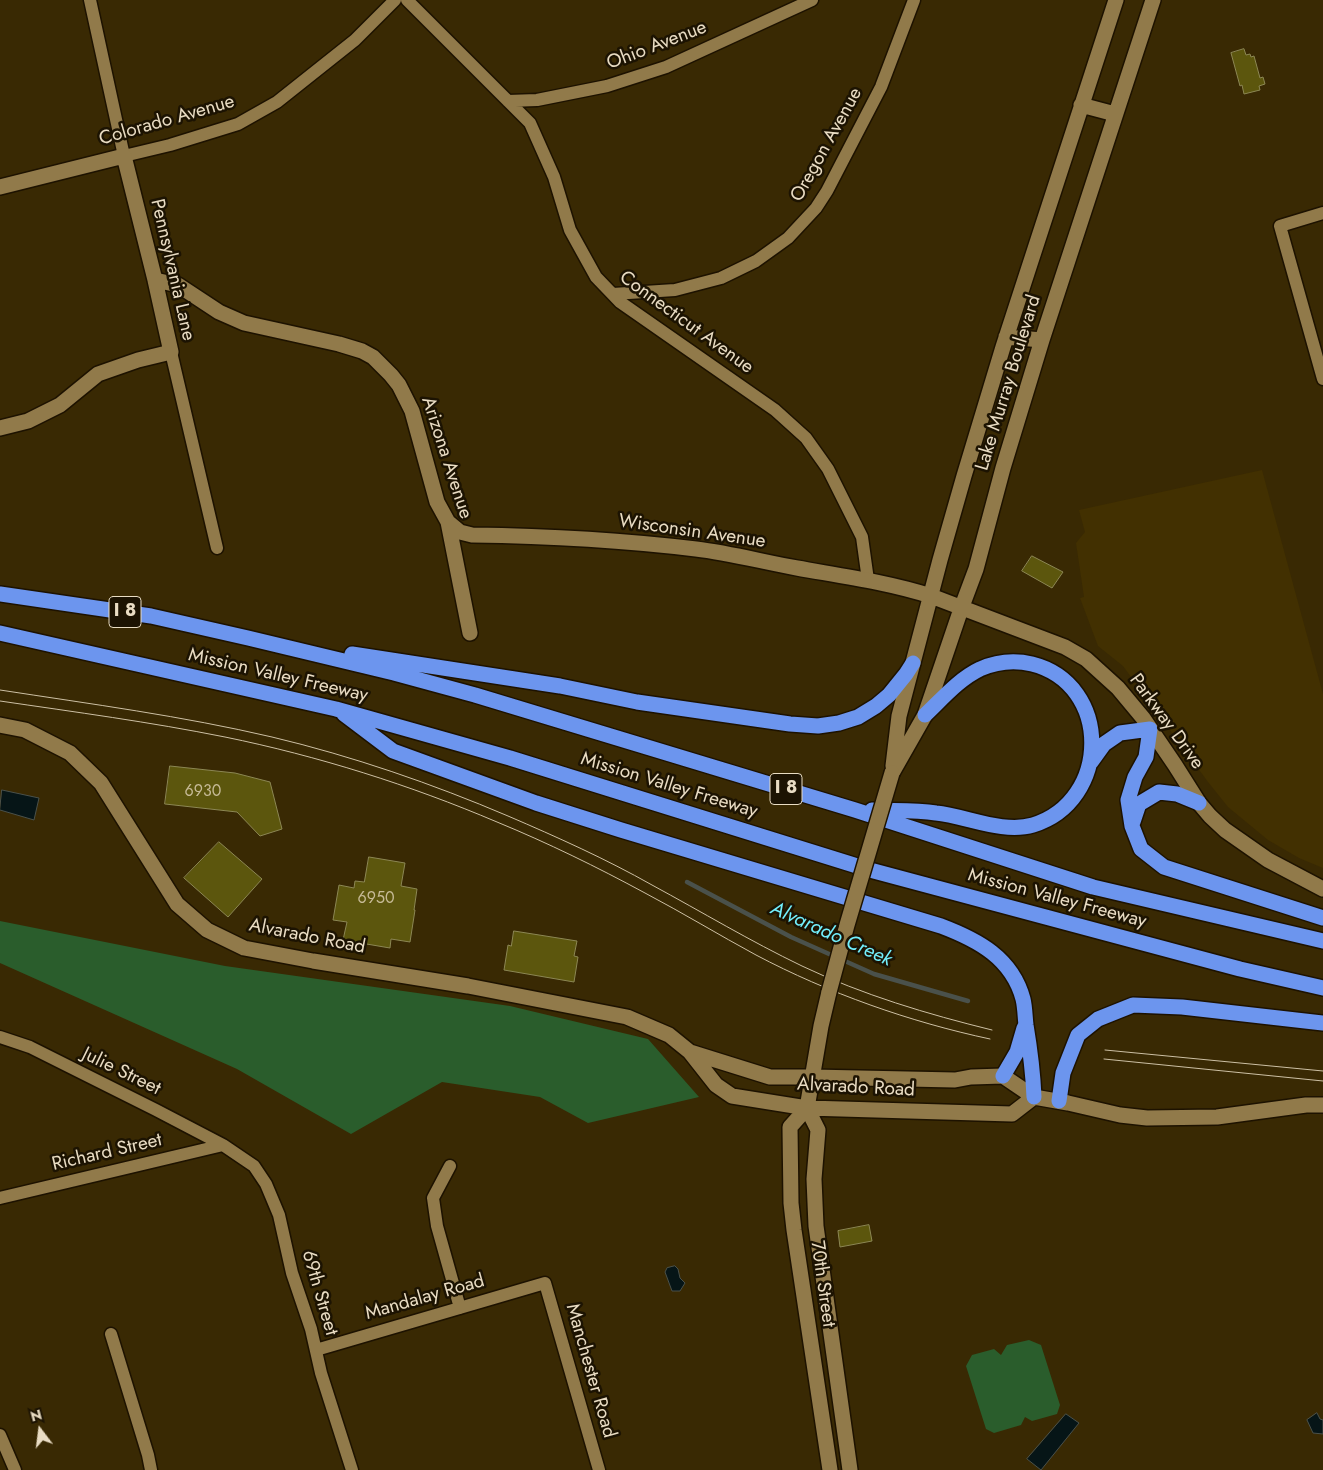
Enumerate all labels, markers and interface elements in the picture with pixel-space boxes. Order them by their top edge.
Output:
street label: Ohio Avenue [604,17,710,75]
street label: Oregon Avenue [786,84,868,206]
street label: Colorado Avenue [97,91,237,151]
street label: Pennsylvania Lane [145,197,199,343]
street label: Connecticut Avenue [614,267,758,379]
street label: Lake Murray Boulevard [971,292,1047,474]
street label: Arizona Avenue [416,394,476,522]
street label: Wisconsin Avenue [617,510,767,554]
road number: I 8 [109,596,141,628]
street label: Mission Valley Freeway [186,644,370,708]
street label: Parkway Drive [1124,670,1208,774]
street label: Mission Valley Freeway [578,748,760,824]
road number: I 8 [770,774,802,804]
house number: 6930 [185,782,221,802]
street label: Mission Valley Freeway [965,864,1149,934]
house number: 6950 [357,889,395,909]
water label: Alvarado Creek [767,898,895,972]
street label: Alvarado Road [247,915,367,959]
street label: Julie Street [78,1043,164,1101]
street label: Alvarado Road [797,1074,915,1102]
street label: Richard Street [50,1129,164,1177]
street label: 70th Street [805,1239,839,1329]
street label: 69th Street [296,1248,342,1338]
street label: Mandalay Road [363,1270,487,1326]
street label: Manchester Road [560,1301,620,1441]
text: N [28,1404,44,1427]
north arrow [15,1405,65,1455]

